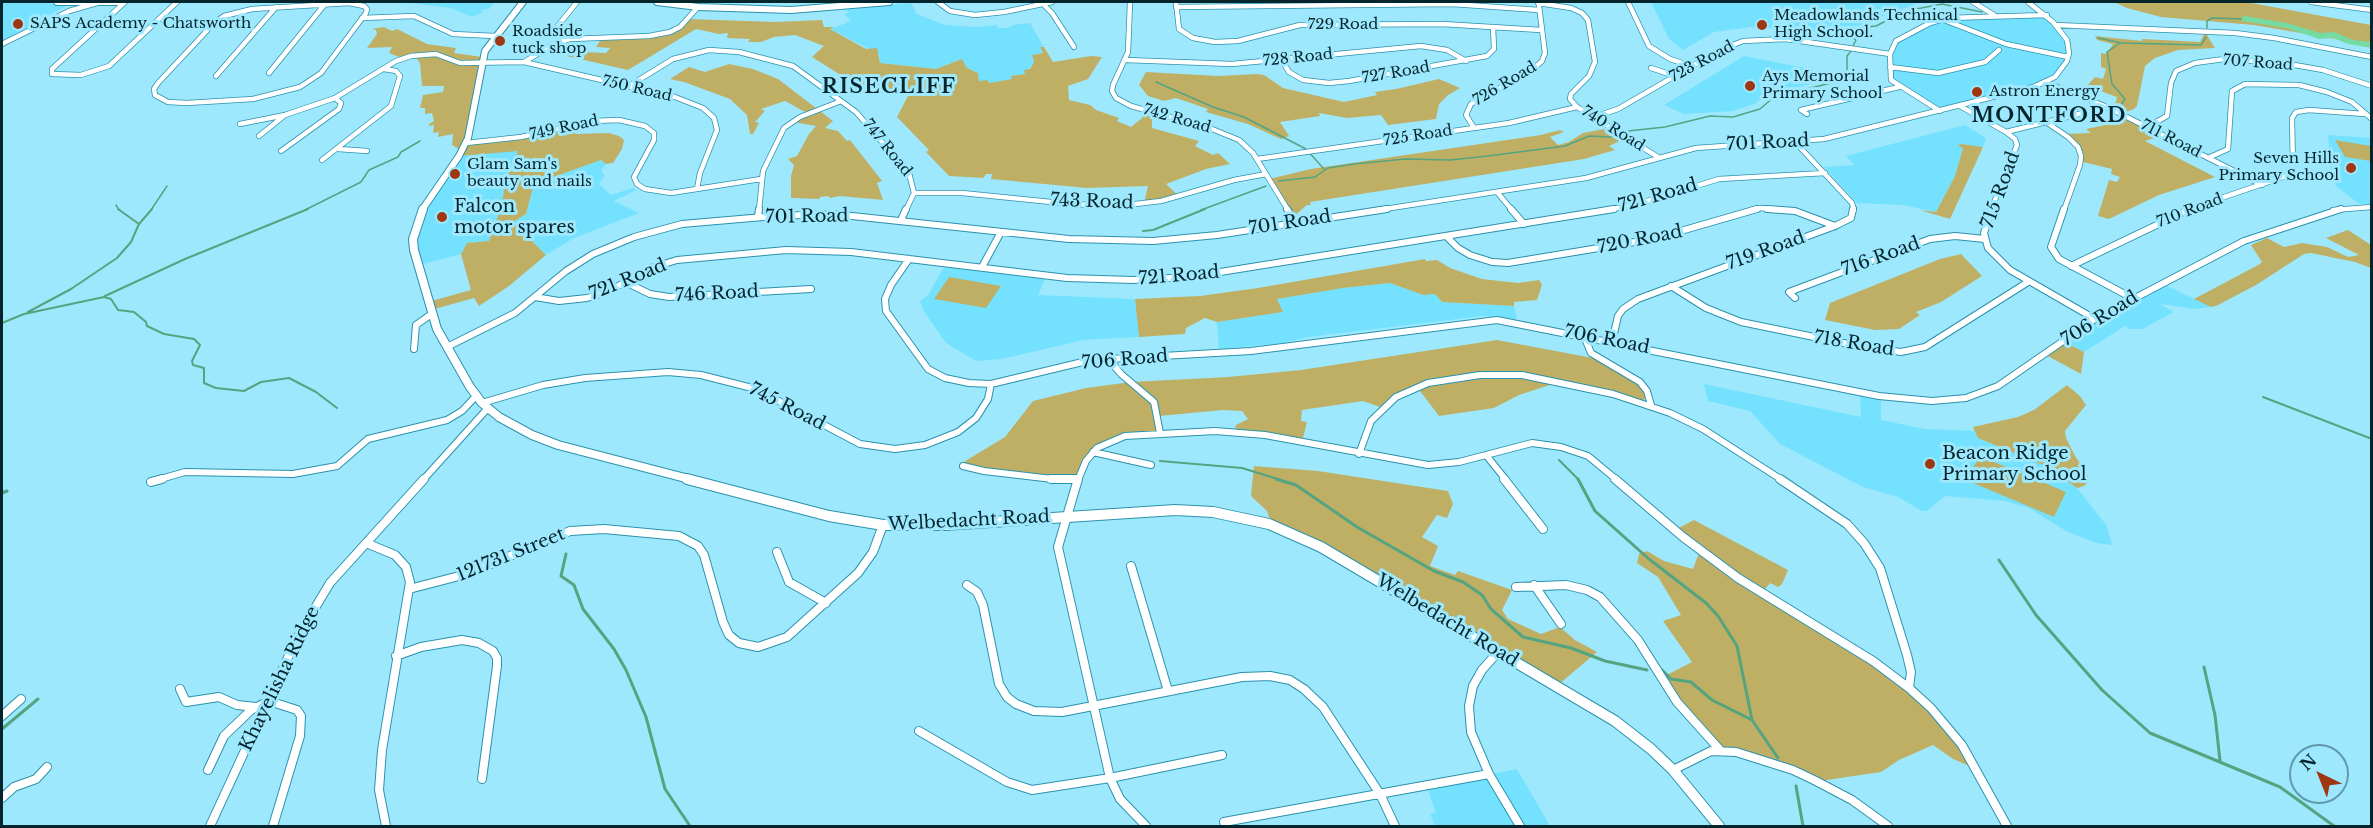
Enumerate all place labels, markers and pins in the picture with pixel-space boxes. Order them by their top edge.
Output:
place label: Meadowlands Technical High School. [1774,7,1958,42]
place label: SAPS Academy - Chatsworth [30,15,251,33]
marker: SAPS Academy - Chatsworth [11,17,25,31]
marker: Meadowlands Technical High School. [1755,18,1769,32]
place label: Roadside tuck shop [512,23,586,58]
marker: Roadside tuck shop [493,34,507,48]
place label: Ays Memorial Primary School [1762,68,1883,103]
marker: Ays Memorial Primary School [1743,79,1757,93]
place label: Astron Energy [1989,83,2100,101]
marker: Astron Energy [1970,85,1984,99]
place label: Seven Hills Primary School [2218,150,2339,185]
place label: Glam Sam's beauty and nails [467,156,592,191]
marker: Seven Hills Primary School [2344,161,2358,175]
marker: Glam Sam's beauty and nails [448,167,462,181]
place label: Falcon motor spares [454,196,575,238]
marker: Falcon motor spares [435,210,449,224]
place label: Beacon Ridge Primary School [1942,443,2087,486]
marker: Beacon Ridge Primary School [1923,457,1937,471]

